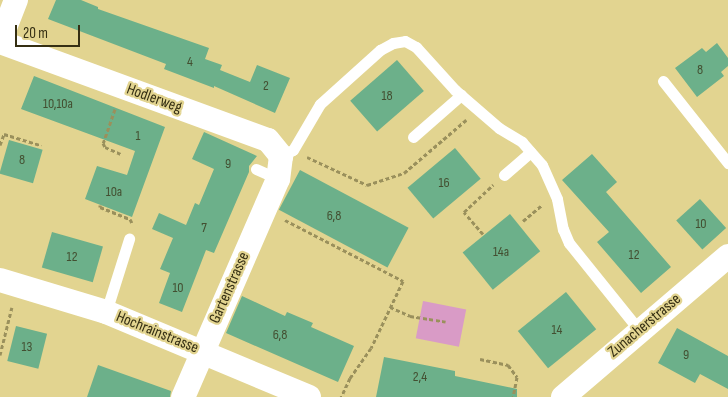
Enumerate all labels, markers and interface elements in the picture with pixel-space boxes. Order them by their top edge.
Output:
scale bar [18,15,82,47]
text: 20 m [23,24,48,43]
house number: 4 [187,54,193,70]
house number: 8 [697,62,703,78]
house number: 2 [263,78,269,94]
street label: Hodlerweg [124,80,184,118]
house number: 18 [381,88,393,104]
house number: 10,10a [43,96,73,112]
house number: 1 [136,128,140,144]
house number: 8 [19,152,25,168]
house number: 9 [225,156,231,172]
house number: 16 [438,175,450,191]
house number: 10a [106,184,122,200]
house number: 6,8 [327,208,341,224]
house number: 10 [695,216,707,232]
house number: 7 [201,220,207,236]
house number: 14a [493,244,509,260]
house number: 12 [629,247,639,263]
house number: 12 [67,249,77,265]
street label: Gartenstrasse [206,249,254,327]
house number: 10 [172,280,184,296]
street label: Zunacherstrasse [605,290,685,362]
street label: Hochrainstrasse [113,308,201,358]
house number: 14 [552,322,562,338]
house number: 6,8 [273,327,287,343]
house number: 13 [22,339,32,355]
house number: 9 [683,347,689,363]
house number: 2,4 [413,369,427,385]

